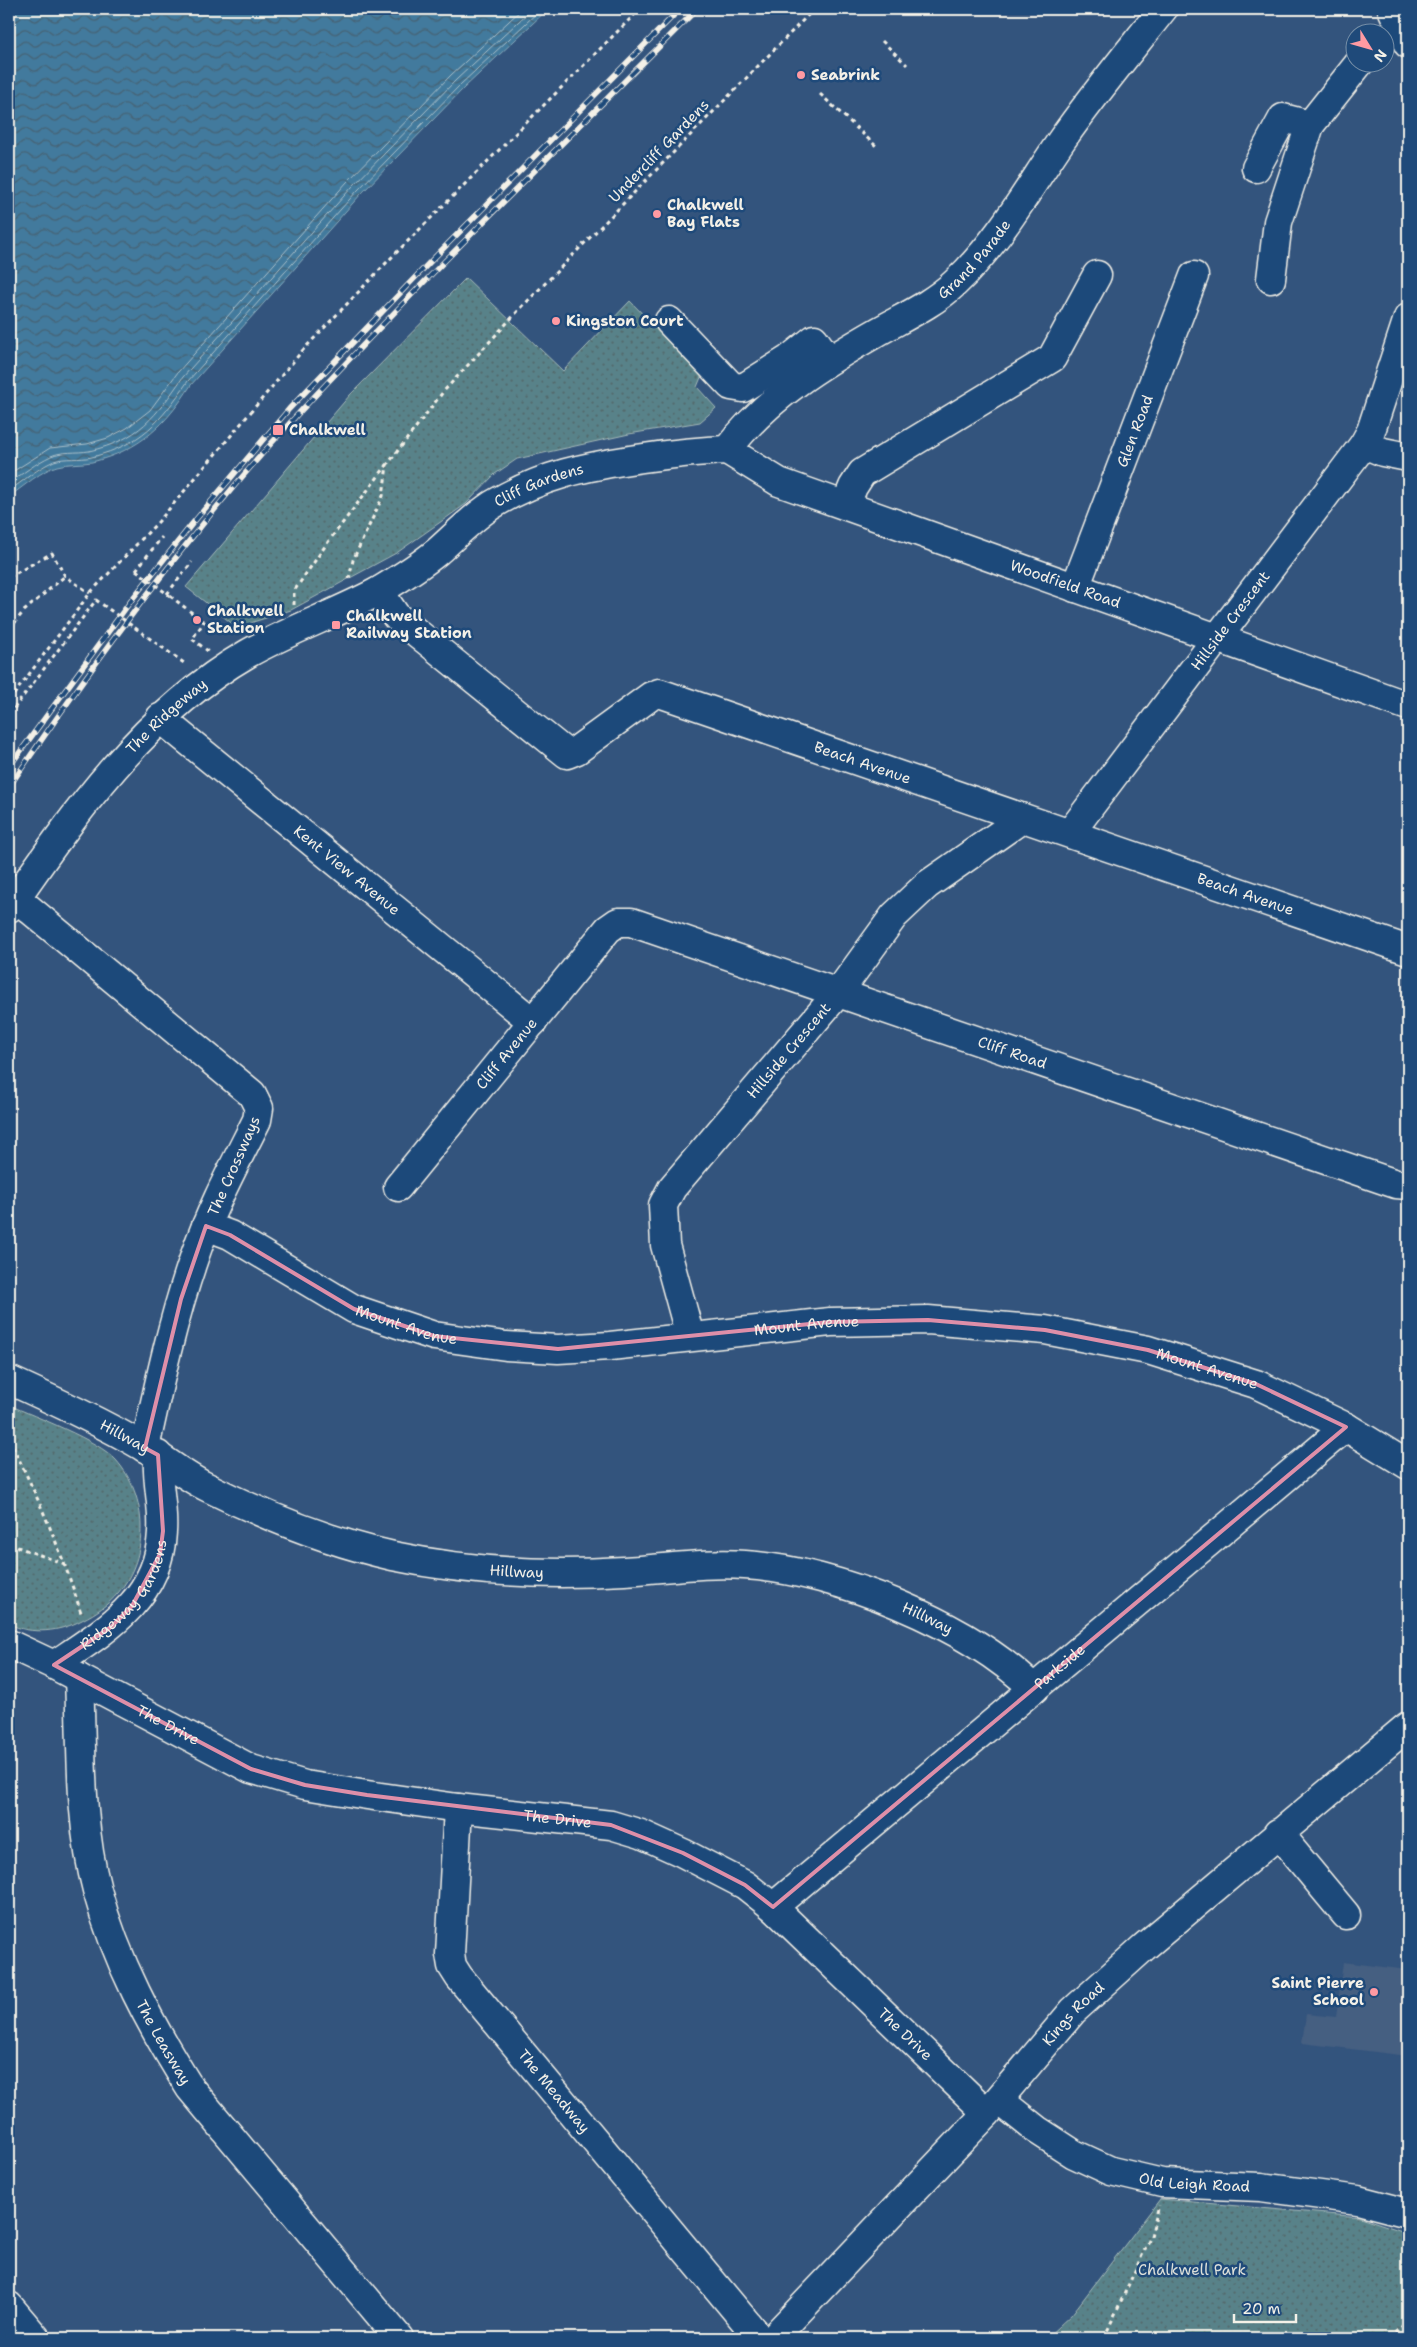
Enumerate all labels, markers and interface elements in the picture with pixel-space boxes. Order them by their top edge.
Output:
north arrow [1344,22,1394,72]
text: N [1370,46,1391,66]
place label: Seabrink [811,65,880,85]
marker: Seabrink [795,69,807,81]
street label: Undercliff Gardens [605,95,713,207]
place label: Chalkwell Bay Flats [667,195,744,232]
marker: Chalkwell Bay Flats [651,208,663,220]
street label: Grand Parade [934,216,1015,304]
place label: Kingston Court [566,311,684,331]
marker: Kingston Court [550,315,562,327]
street label: Glen Road [1112,391,1158,470]
place label: Chalkwell [289,420,366,440]
marker: Chalkwell [271,423,285,437]
street label: Cliff Gardens [490,459,586,512]
street label: Woodfield Road [1007,555,1124,613]
street label: Hillside Crescent [1186,567,1274,675]
place label: Chalkwell Station [207,601,284,638]
place label: Chalkwell Railway Station [346,606,472,643]
marker: Chalkwell Station [191,614,203,626]
marker: Chalkwell Railway Station [330,619,342,631]
street label: The Ridgeway [122,674,211,758]
street label: Beach Avenue [811,737,914,789]
street label: Kent View Avenue [289,821,404,920]
street label: Beach Avenue [1194,868,1297,920]
street label: Hillside Crescent [742,999,835,1103]
street label: Cliff Avenue [471,1014,542,1094]
street label: Cliff Road [975,1032,1050,1074]
street label: The Crossways [203,1113,265,1219]
street label: Mount Avenue [353,1300,459,1349]
street label: Mount Avenue [753,1311,859,1340]
street label: Mount Avenue [1154,1343,1261,1394]
street label: Hillway [96,1415,154,1459]
street label: Ridgeway Gardens [76,1538,171,1655]
street label: Hillway [489,1560,544,1583]
street label: Hillway [899,1597,957,1639]
street label: Parkside [1030,1640,1090,1694]
street label: The Drive [133,1700,203,1750]
street label: The Drive [523,1805,593,1833]
place label: Saint Pierre School [1272,1973,1364,2010]
street label: Kings Road [1038,1977,1109,2050]
marker: Saint Pierre School [1368,1986,1380,1998]
street label: The Leasway [131,1997,196,2089]
street label: The Drive [874,2003,937,2065]
street label: The Meadway [513,2045,595,2137]
street label: Old Leigh Road [1137,2168,1251,2197]
park label: Chalkwell Park [1138,2260,1246,2280]
scale bar [1234,2292,1297,2324]
text: 20 m [1242,2299,1281,2319]

